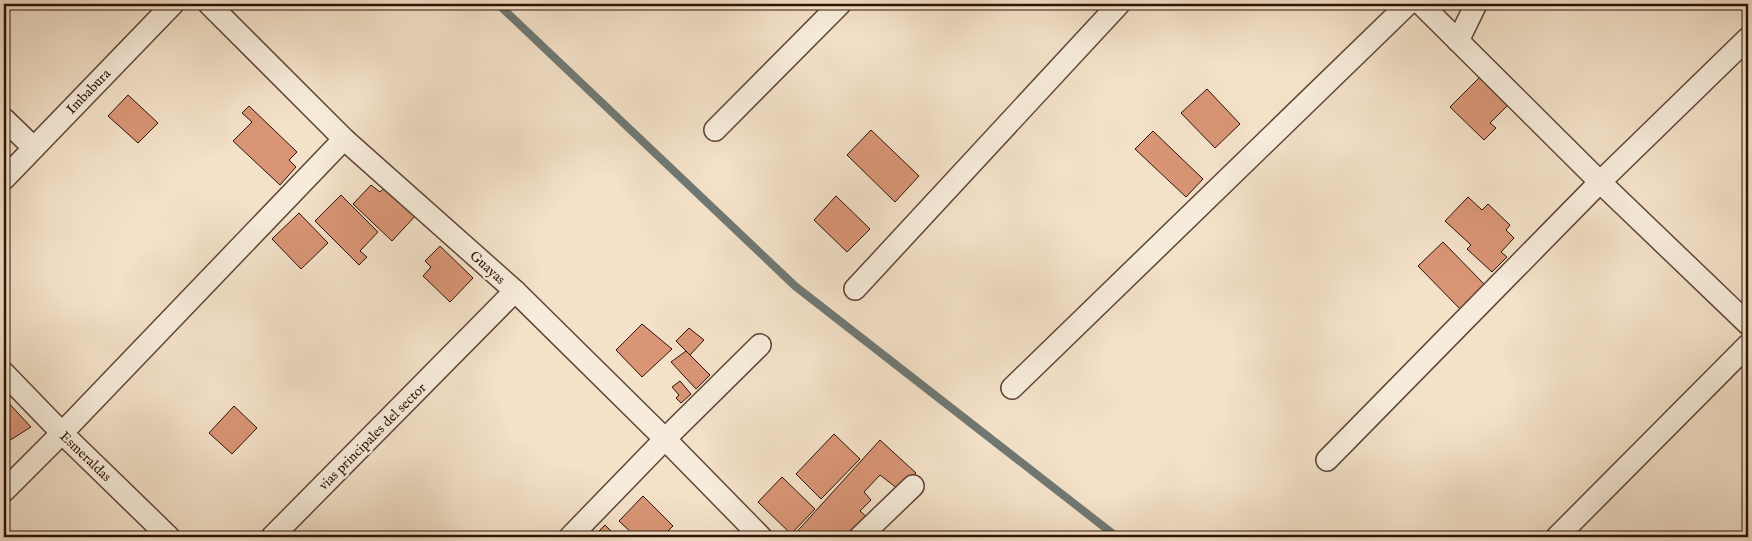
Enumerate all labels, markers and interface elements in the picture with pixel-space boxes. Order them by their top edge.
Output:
street label: Imbabura [63,65,115,118]
street label: Guayas [466,247,509,289]
street label: vias principales del sector [315,379,430,494]
street label: Esmeraldas [56,428,115,486]

